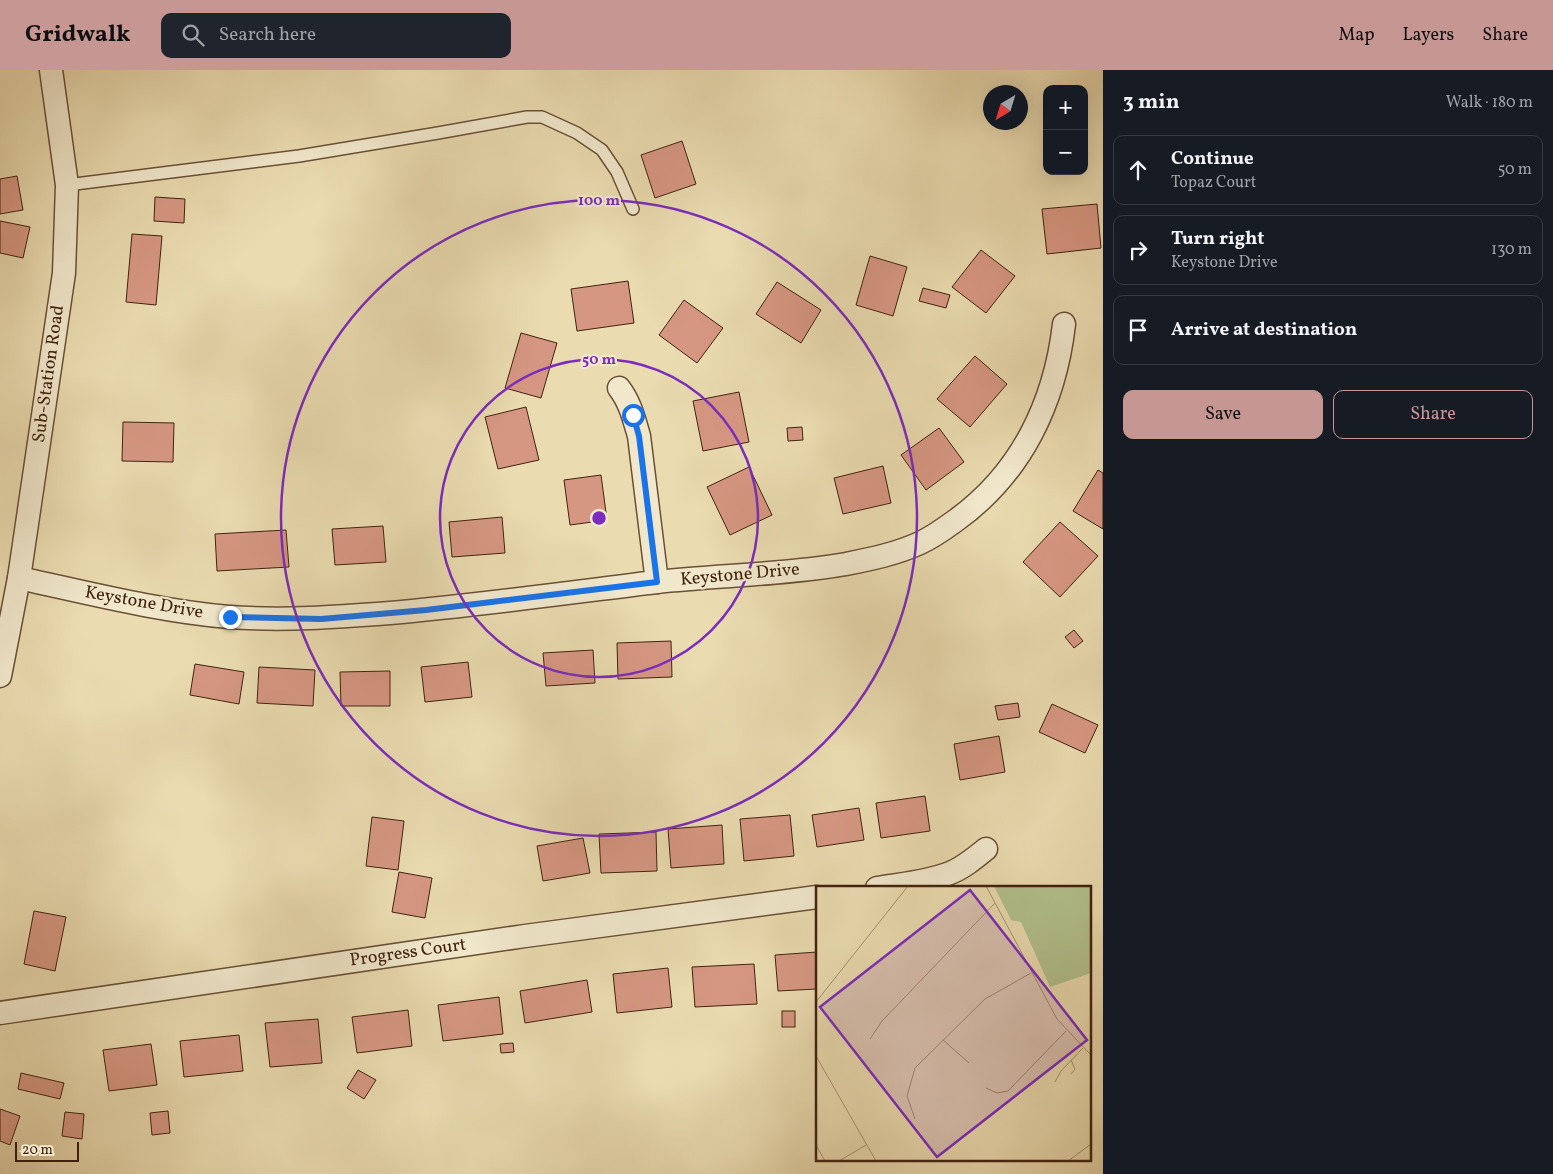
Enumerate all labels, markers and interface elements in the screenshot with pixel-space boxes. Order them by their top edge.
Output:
search box [161,13,511,58]
text: Gridwalk [25,18,131,52]
icon: search [179,21,207,49]
text: Search here [219,22,316,48]
text: Map [1338,23,1374,48]
text: Layers [1402,23,1454,48]
text: Share [1482,23,1528,48]
north arrow [983,85,1028,130]
map controls [1043,85,1088,175]
button: + [1043,85,1088,130]
text: 3 min [1123,88,1179,117]
text: Walk · 180 m [1446,92,1533,114]
button: − [1043,130,1088,175]
text: Continue [1171,146,1254,172]
icon: ahead [1124,156,1152,184]
text: 50 m [1498,159,1532,181]
text: Topaz Court [1171,172,1256,194]
text: 100 m [578,191,621,212]
text: Turn right [1171,226,1264,252]
icon: right [1124,236,1152,264]
text: 130 m [1491,239,1532,261]
text: Keystone Drive [1171,252,1278,274]
street label: Sub-Station Road [27,304,71,444]
icon: arrive [1124,316,1152,344]
text: Arrive at destination [1171,317,1357,343]
text: 50 m [582,350,616,371]
button: Save [1123,390,1323,439]
button: Share [1333,390,1533,439]
route start [622,404,645,427]
centre of rings [590,509,608,527]
street label: Keystone Drive [679,557,801,593]
street label: Keystone Drive [83,580,205,626]
route end [219,606,242,629]
inset map [816,886,1090,1162]
street label: Progress Court [348,932,468,974]
scale bar [15,1139,79,1162]
text: 20 m [22,1141,53,1160]

